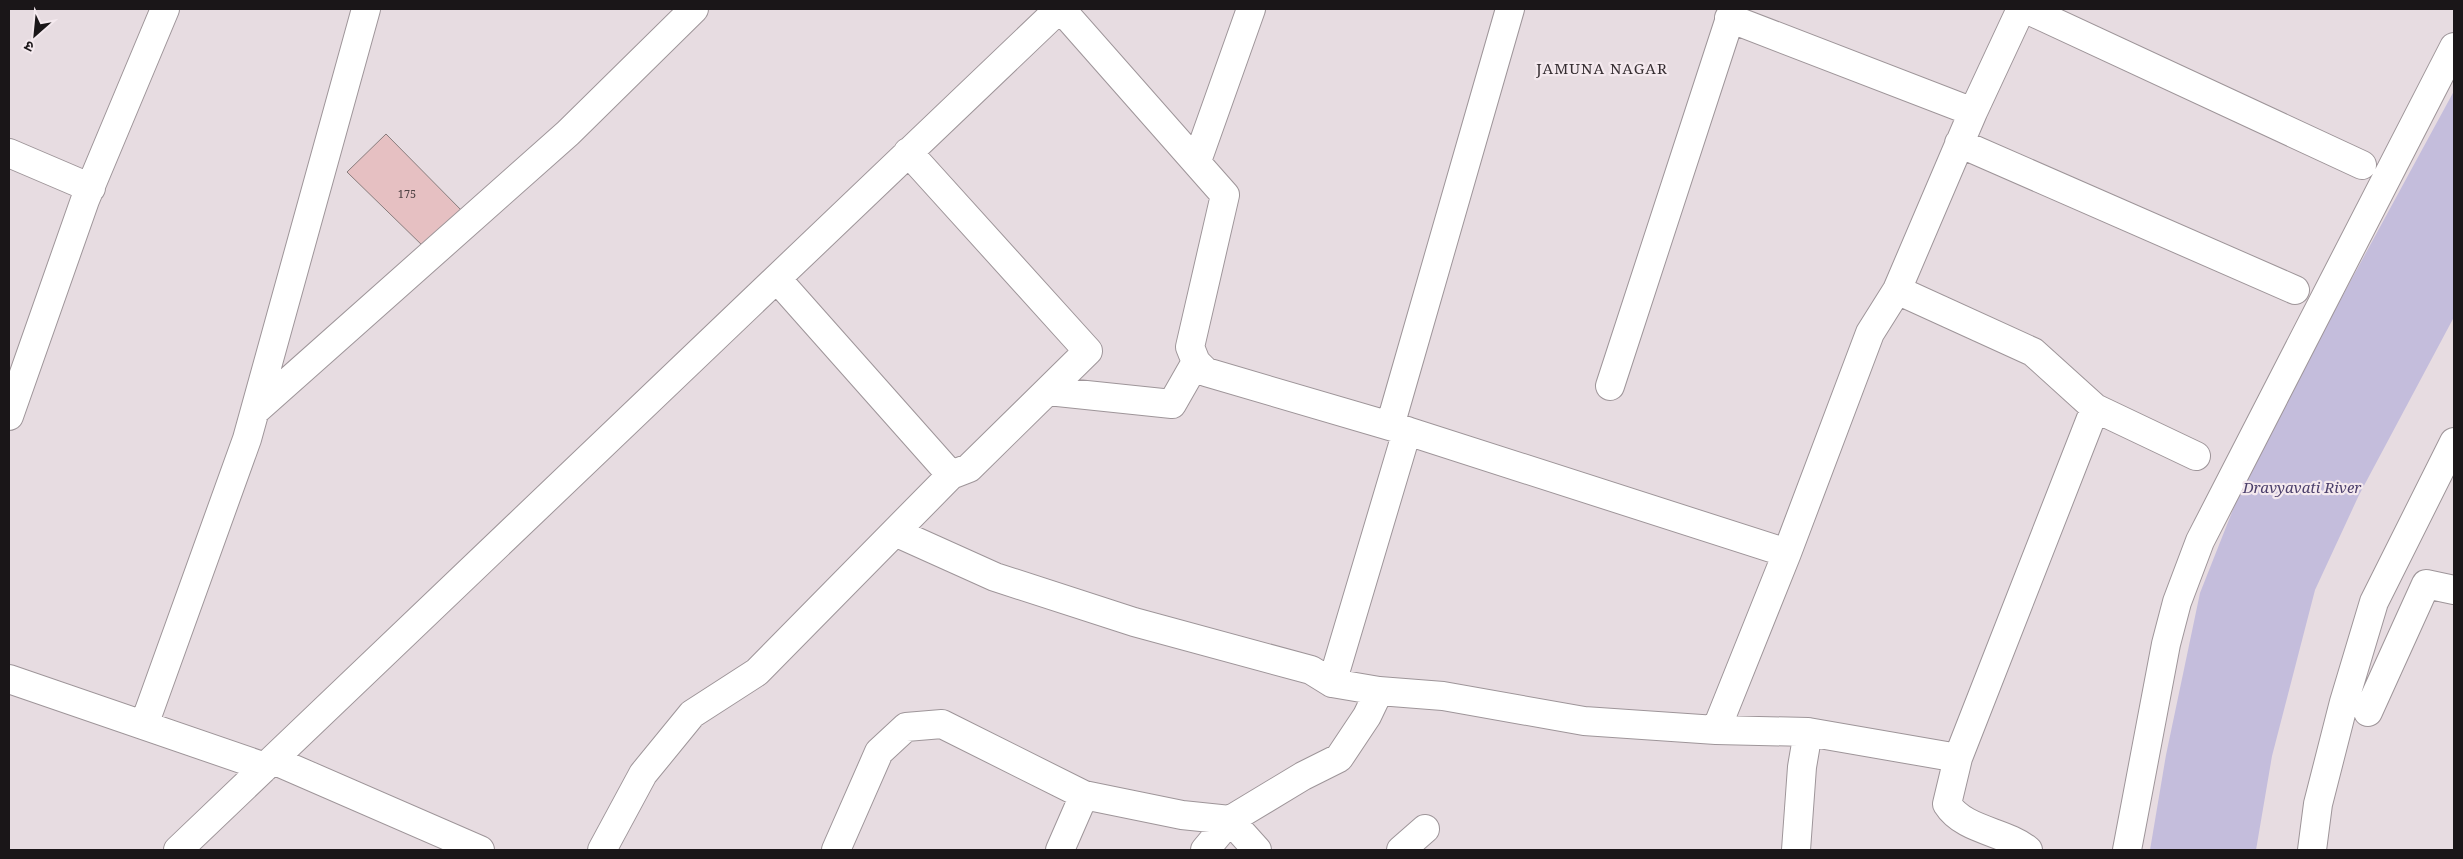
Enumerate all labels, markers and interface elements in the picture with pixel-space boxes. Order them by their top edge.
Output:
north arrow [10,10,60,60]
text: उ [20,36,37,57]
district label: JAMUNA NAGAR [1535,58,1668,78]
house number: 175 [398,186,416,201]
water label: Dravyavati River [2242,477,2362,497]

